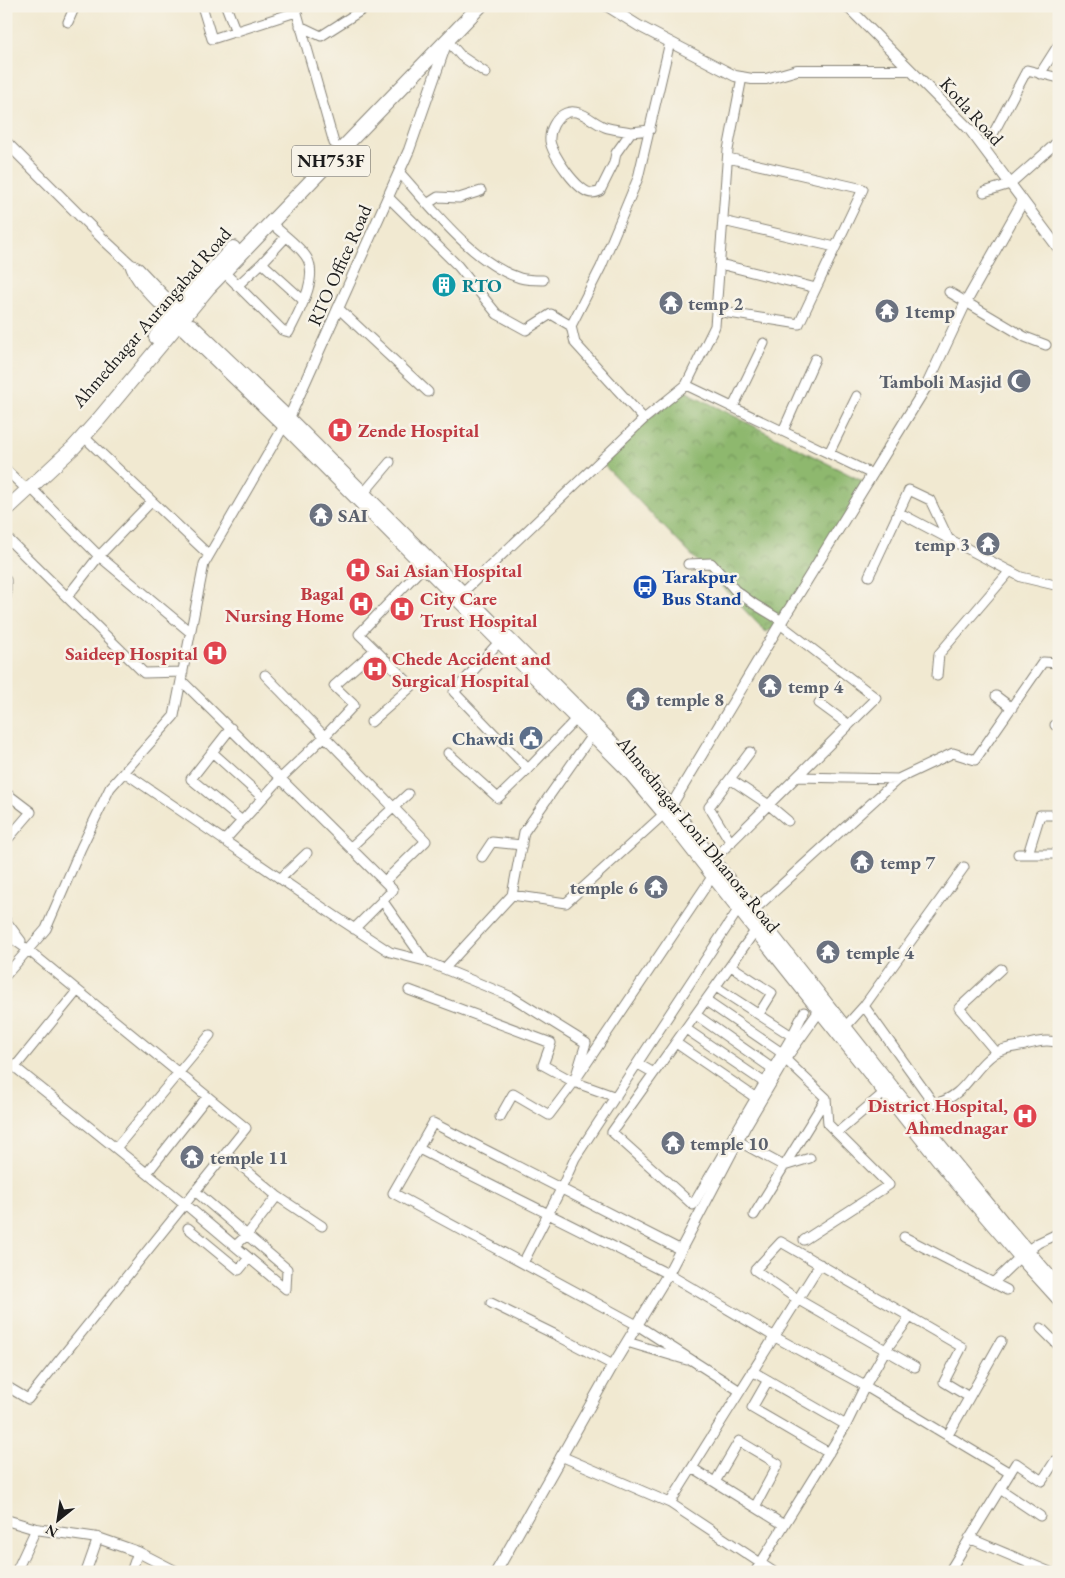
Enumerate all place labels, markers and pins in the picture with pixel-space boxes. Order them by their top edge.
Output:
building icon: RTO [431,272,457,298]
place label: RTO [462,273,502,298]
temple icon: temp 2 [658,290,684,316]
place label: temp 2 [688,291,743,316]
temple icon: 1temp [874,298,900,324]
place label: 1temp [904,299,955,324]
mosque icon: Tamboli Masjid [1006,368,1032,394]
place label: Tamboli Masjid [879,369,1002,394]
hospital icon: Zende Hospital [327,417,353,443]
place label: Zende Hospital [358,418,480,443]
temple icon: SAI [308,502,334,528]
place label: SAI [338,503,368,528]
temple icon: temp 3 [975,531,1001,557]
place label: temp 3 [915,532,970,557]
hospital icon: Sai Asian Hospital [345,557,371,583]
place label: Sai Asian Hospital [376,558,523,583]
place label: Tarakpur Bus Stand [662,564,742,611]
bus stop icon: Tarakpur Bus Stand [632,574,658,600]
place label: Bagal Nursing Home [225,581,345,628]
place label: City Care Trust Hospital [420,586,538,633]
hospital icon: Bagal Nursing Home [348,591,374,617]
hospital icon: City Care Trust Hospital [389,596,415,622]
hospital icon: Saideep Hospital [202,640,228,666]
place label: Saideep Hospital [65,641,199,666]
place label: Chede Accident and Surgical Hospital [392,646,551,693]
hospital icon: Chede Accident and Surgical Hospital [362,656,388,682]
temple icon: temp 4 [757,673,783,699]
place label: temp 4 [788,674,844,699]
temple icon: temple 8 [625,686,651,712]
place label: temple 8 [656,687,724,712]
public building icon: Chawdi [518,725,544,751]
place label: Chawdi [452,726,514,751]
temple icon: temp 7 [849,849,875,875]
place label: temp 7 [880,850,936,875]
temple icon: temple 6 [643,874,669,900]
place label: temple 6 [570,875,638,900]
temple icon: temple 4 [815,939,841,965]
place label: temple 4 [846,940,915,965]
place label: District Hospital, Ahmednagar [868,1093,1008,1140]
hospital icon: District Hospital, Ahmednagar [1012,1103,1038,1129]
temple icon: temple 10 [660,1130,686,1156]
place label: temple 10 [690,1131,768,1156]
temple icon: temple 11 [179,1144,205,1170]
place label: temple 11 [210,1145,288,1170]

